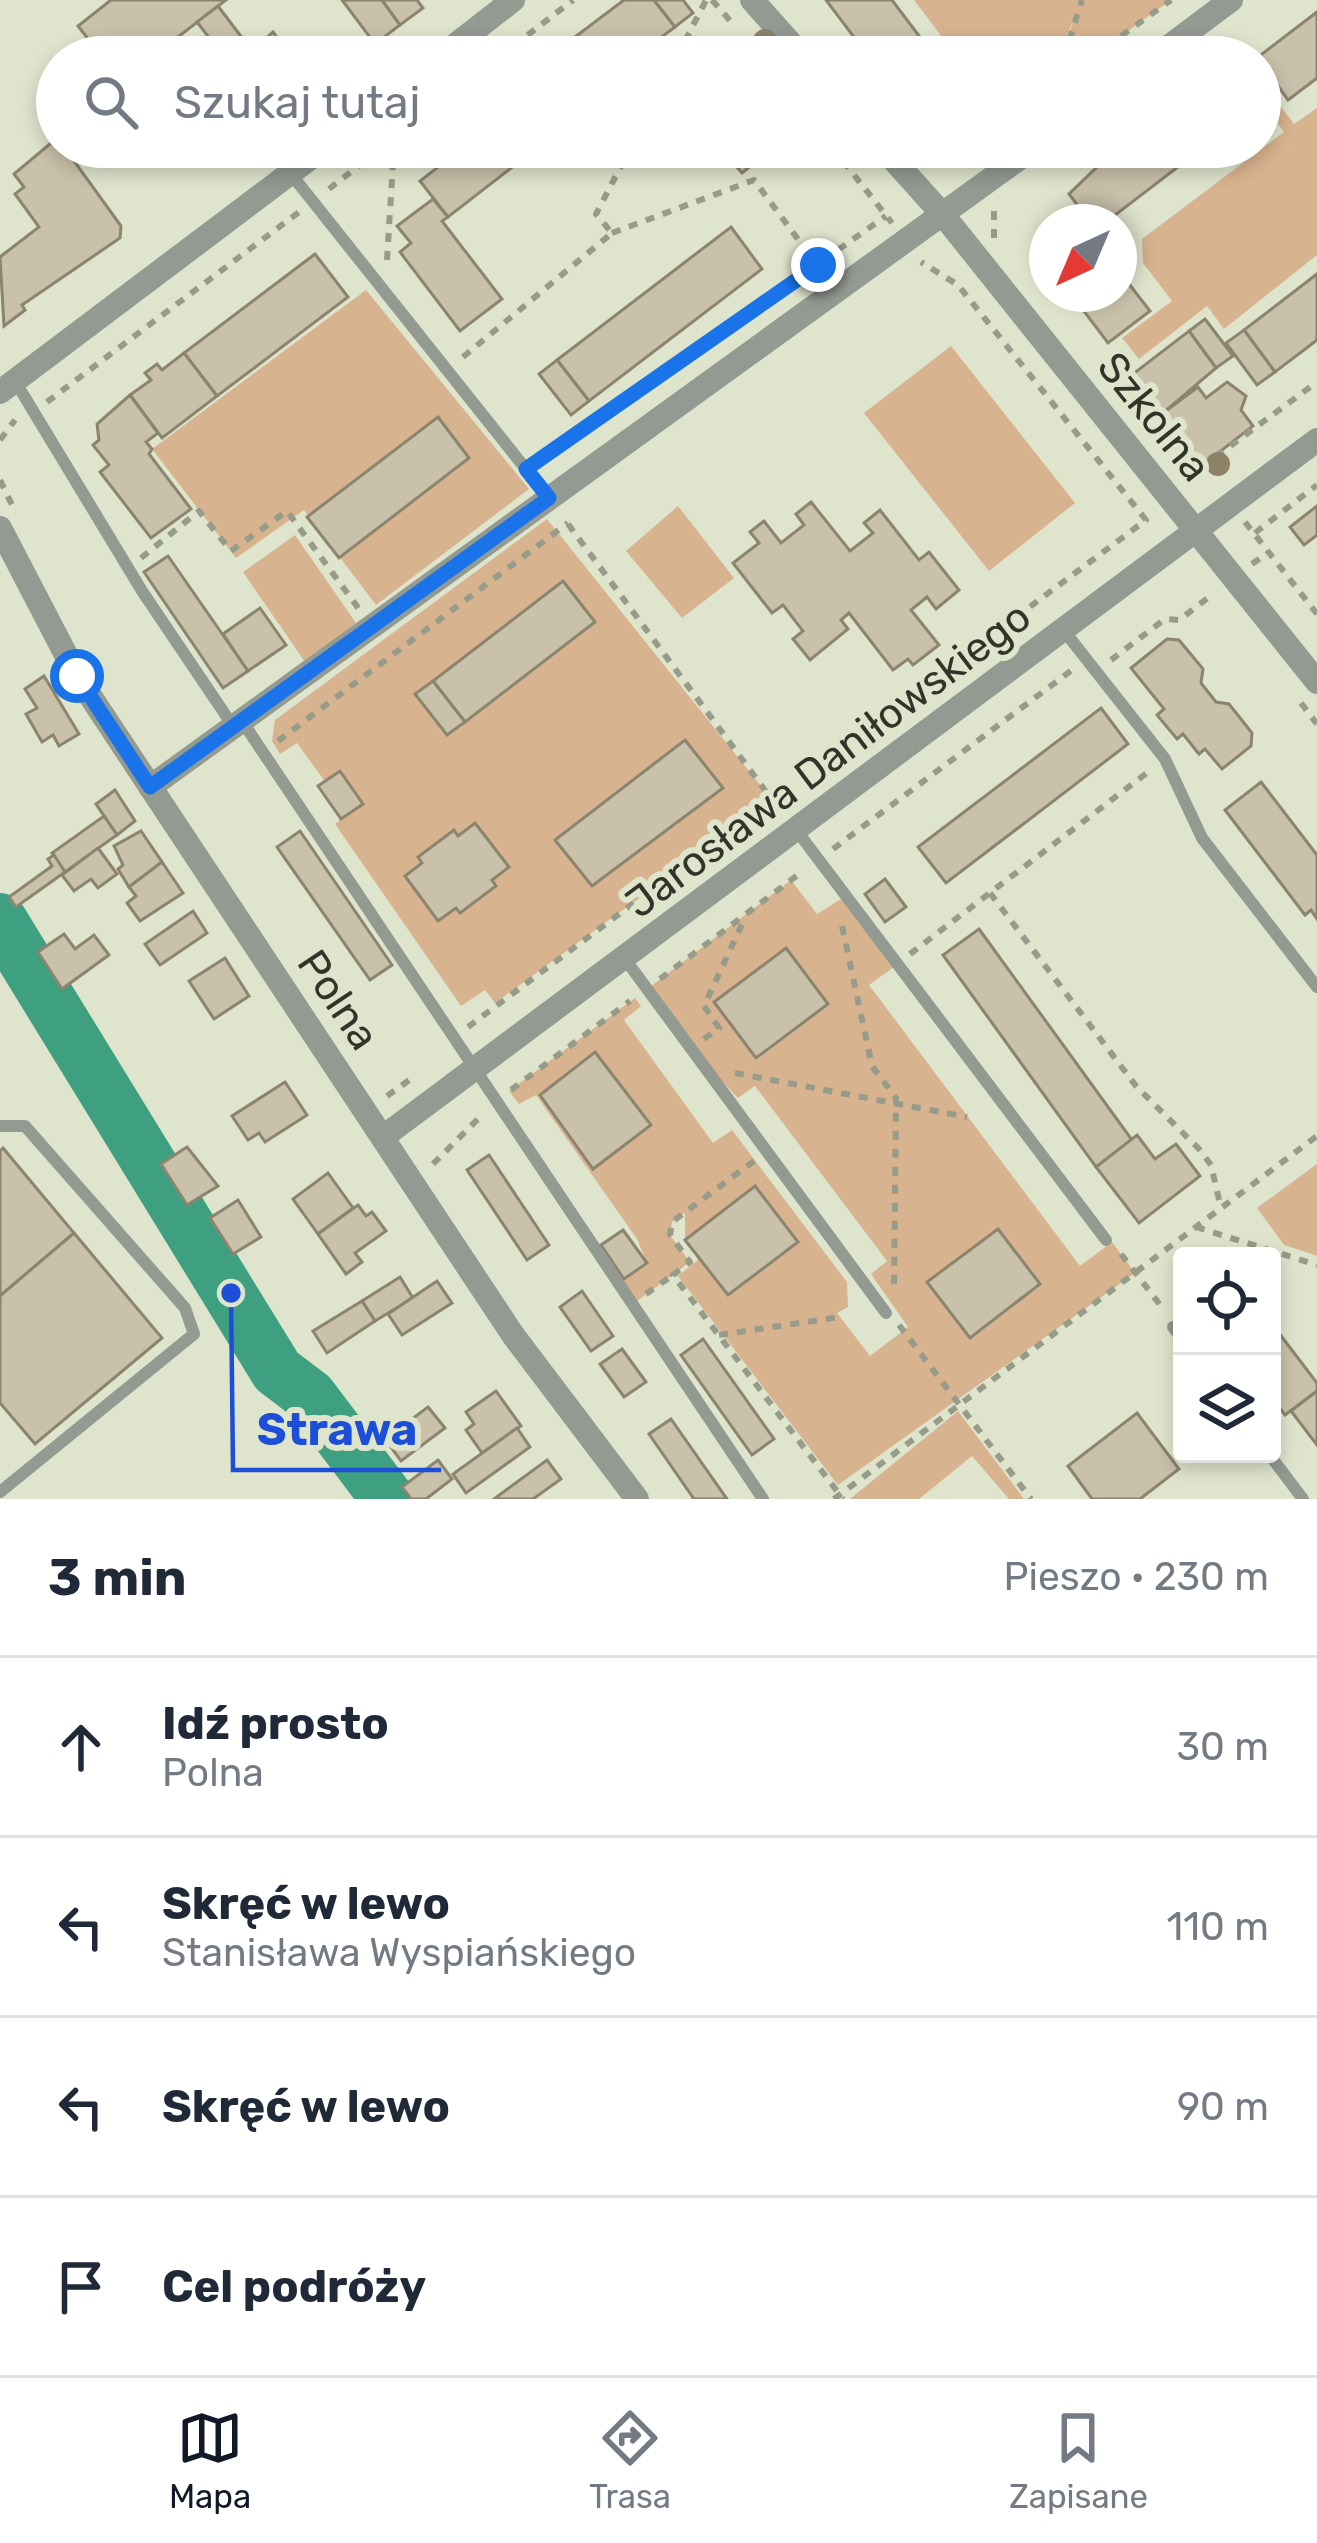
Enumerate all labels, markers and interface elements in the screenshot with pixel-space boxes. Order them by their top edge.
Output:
search box [36,36,1281,168]
icon: search [78,69,144,135]
text: Szukaj tutaj [174,76,421,129]
north arrow [1029,204,1137,312]
route end [791,238,845,292]
street label: Szkolna [1087,343,1221,491]
street label: Jarosława Daniłowskiego [616,591,1040,929]
route start [50,649,104,703]
street label: Polna [287,941,389,1059]
map controls [1173,1247,1281,1463]
button: locate [1173,1247,1281,1355]
button: layers [1173,1355,1281,1463]
callout: Strawa [233,1389,441,1470]
text: Strawa [257,1403,417,1456]
text: 3 min [48,1547,187,1608]
text: Pieszo · 230 m [1004,1554,1269,1600]
text: Idź prosto [162,1697,389,1750]
icon: ahead [48,1714,114,1780]
text: 30 m [1177,1724,1269,1770]
text: Polna [162,1750,264,1796]
text: Skręć w lewo [162,1877,450,1930]
icon: left [48,1894,114,1960]
text: 110 m [1167,1904,1269,1950]
text: Stanisława Wyspiańskiego [162,1930,636,1976]
icon: left [48,2074,114,2140]
text: Skręć w lewo [162,2080,450,2133]
text: 90 m [1177,2084,1269,2130]
icon: arrive [48,2254,114,2320]
text: Cel podróży [162,2260,426,2313]
tab: Mapa [169,2405,251,2516]
tab: Trasa [589,2405,671,2516]
tab: Zapisane [1009,2405,1148,2516]

